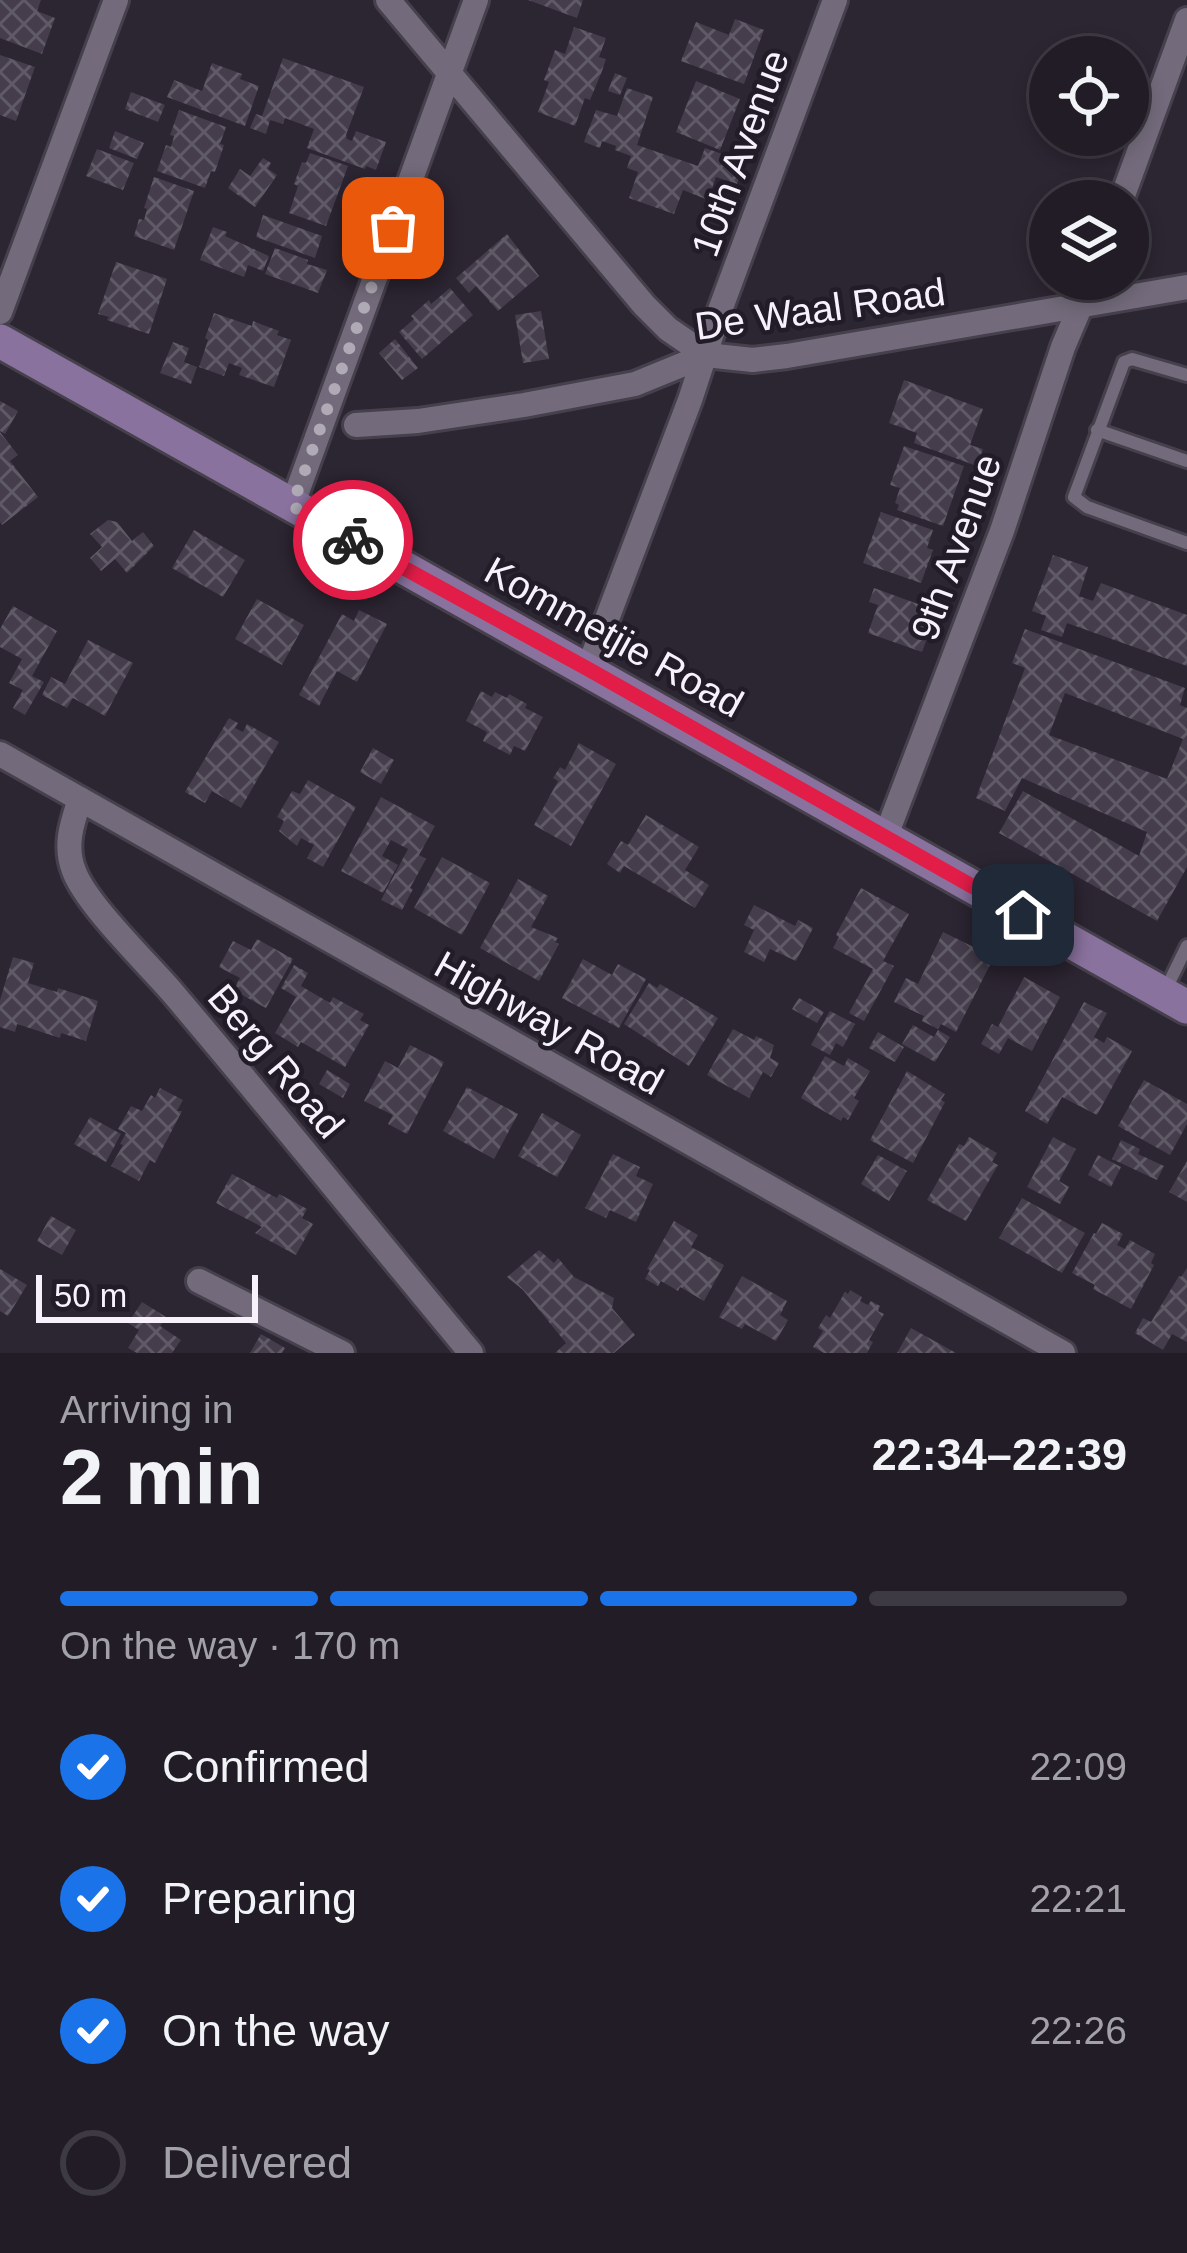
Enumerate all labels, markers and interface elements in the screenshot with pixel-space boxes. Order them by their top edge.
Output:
map controls [1029,36,1149,300]
button: locate [1029,36,1149,156]
street label: 10th Avenue [683,44,797,262]
pin [342,177,444,279]
button: layers [1029,180,1149,300]
icon: bag [360,195,426,261]
street label: De Waal Road [692,270,948,348]
street label: 9th Avenue [903,448,1009,646]
courier [293,480,413,600]
icon: bike [320,507,386,573]
street label: Kommetjie Road [478,548,750,726]
pin [972,864,1074,966]
icon: home [990,882,1056,948]
street label: Highway Road [428,943,670,1103]
street label: Berg Road [200,976,352,1146]
scale bar [36,1269,258,1322]
text: 50 m [54,1277,127,1314]
text: Arriving in [60,1388,233,1431]
text: 22:34–22:39 [872,1429,1127,1480]
text: 2 min [60,1433,264,1521]
text: On the way · 170 m [60,1624,400,1667]
icon: check [60,1734,126,1800]
text: Confirmed [162,1741,370,1792]
text: 22:09 [1029,1745,1127,1788]
icon: check [60,1866,126,1932]
text: Preparing [162,1873,357,1924]
text: 22:21 [1029,1877,1127,1920]
icon: check [60,1998,126,2064]
text: On the way [162,2005,390,2056]
text: 22:26 [1029,2009,1127,2052]
text: Delivered [162,2137,352,2188]

